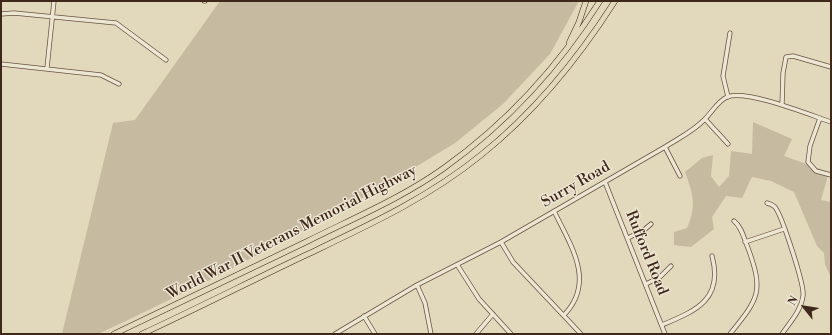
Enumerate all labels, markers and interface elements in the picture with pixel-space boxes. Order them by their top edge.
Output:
street label: Surry Road [539,158,613,212]
street label: World War II Veterans Memorial Highway [164,162,420,304]
street label: Rufford Road [621,208,671,298]
north arrow [784,287,824,327]
text: N [785,294,802,308]

